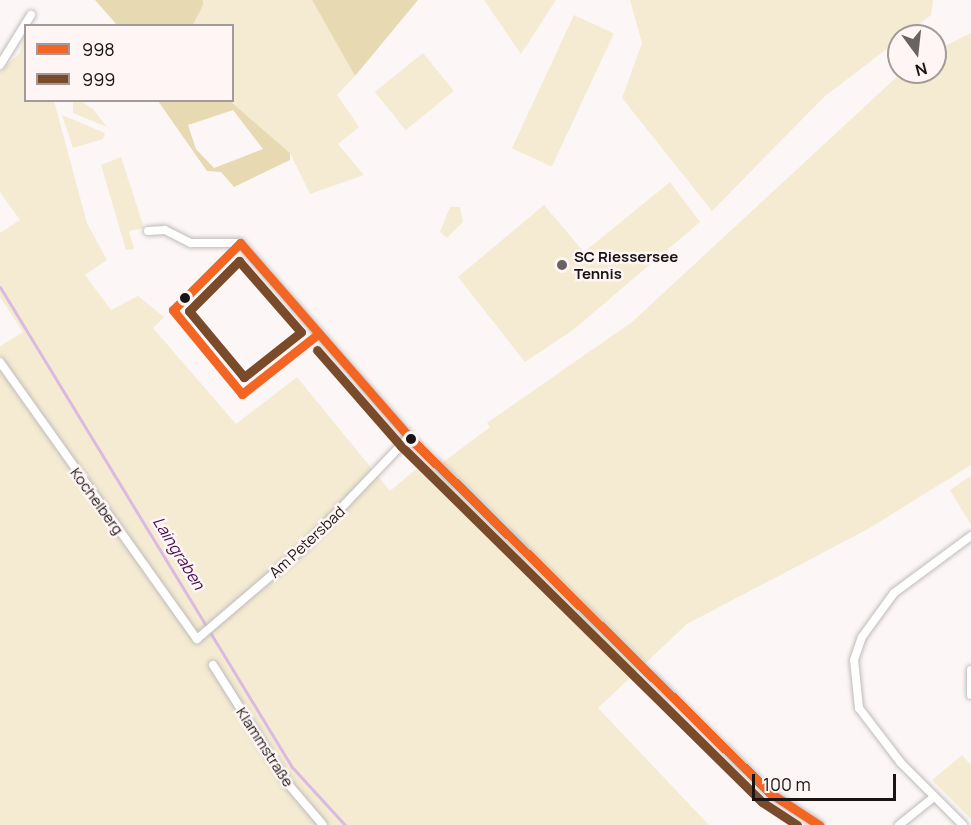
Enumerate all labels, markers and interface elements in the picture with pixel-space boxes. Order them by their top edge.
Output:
legend [24,24,234,102]
north arrow [887,24,947,84]
text: 998 [82,37,115,61]
text: N [913,57,930,82]
text: 999 [82,67,116,91]
place label: SC Riessersee Tennis [574,247,678,282]
marker: SC Riessersee Tennis [555,258,569,272]
unlabelled marker [179,292,191,304]
unlabelled marker [405,433,417,445]
street label: Kochelberg [67,464,127,538]
street label: Am Petersbad [266,502,348,582]
water label: Laingraben [149,513,209,593]
street label: Klammstraße [233,704,297,790]
scale bar [755,762,899,800]
text: 100 m [763,772,811,796]

